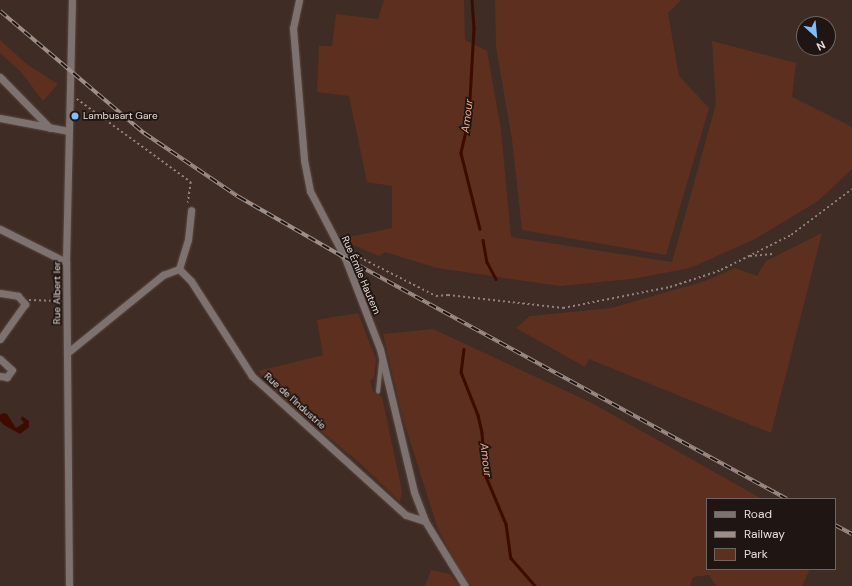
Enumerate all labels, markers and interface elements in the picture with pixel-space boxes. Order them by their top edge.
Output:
north arrow [796,16,836,56]
text: N [814,38,828,54]
water label: Amour [458,98,476,134]
place label: Lambusart Gare [83,110,158,122]
marker: Lambusart Gare [70,111,80,121]
street label: Rue Émile Hautem [339,234,383,316]
street label: Rue Albert Ier [51,262,63,324]
street label: Rue de l'Industrie [262,370,328,432]
water label: Amour [477,442,495,478]
legend [706,498,836,570]
text: Road [744,506,772,522]
text: Railway [744,526,785,542]
text: Park [744,546,768,562]

